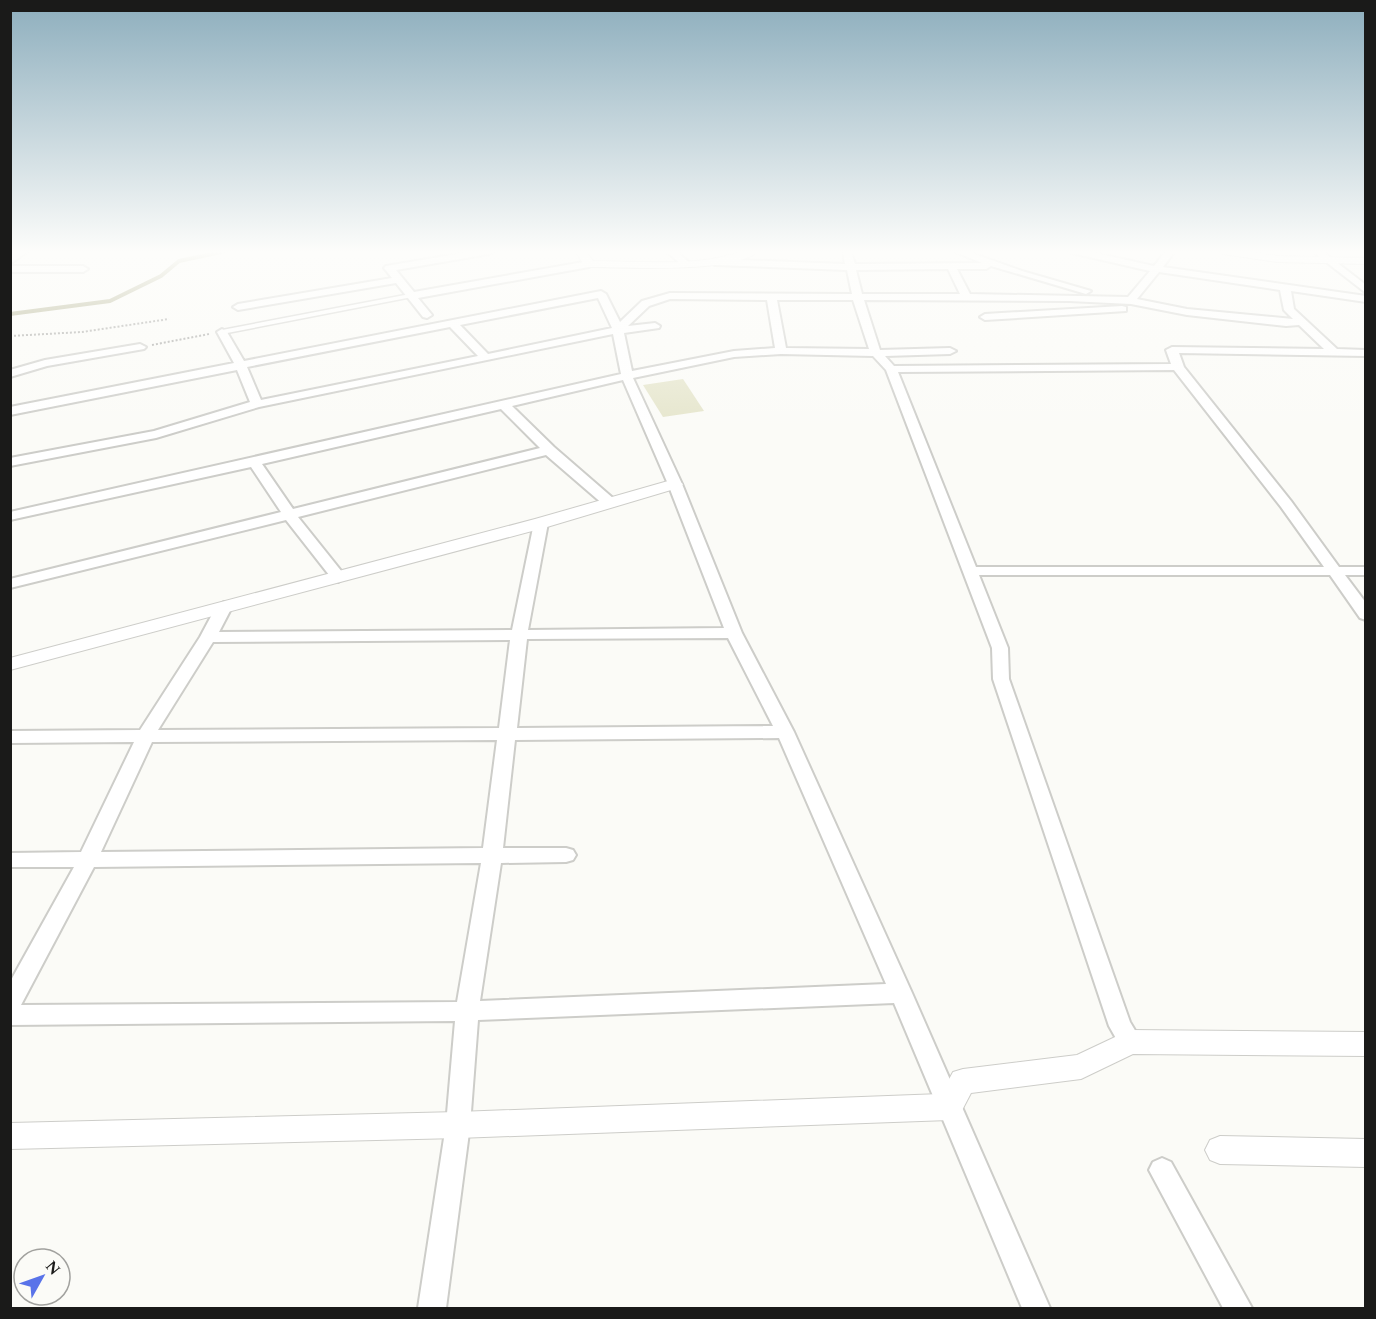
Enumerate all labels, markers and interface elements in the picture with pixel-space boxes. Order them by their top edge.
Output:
north arrow [12,1247,72,1307]
text: N [39,1255,66,1281]

